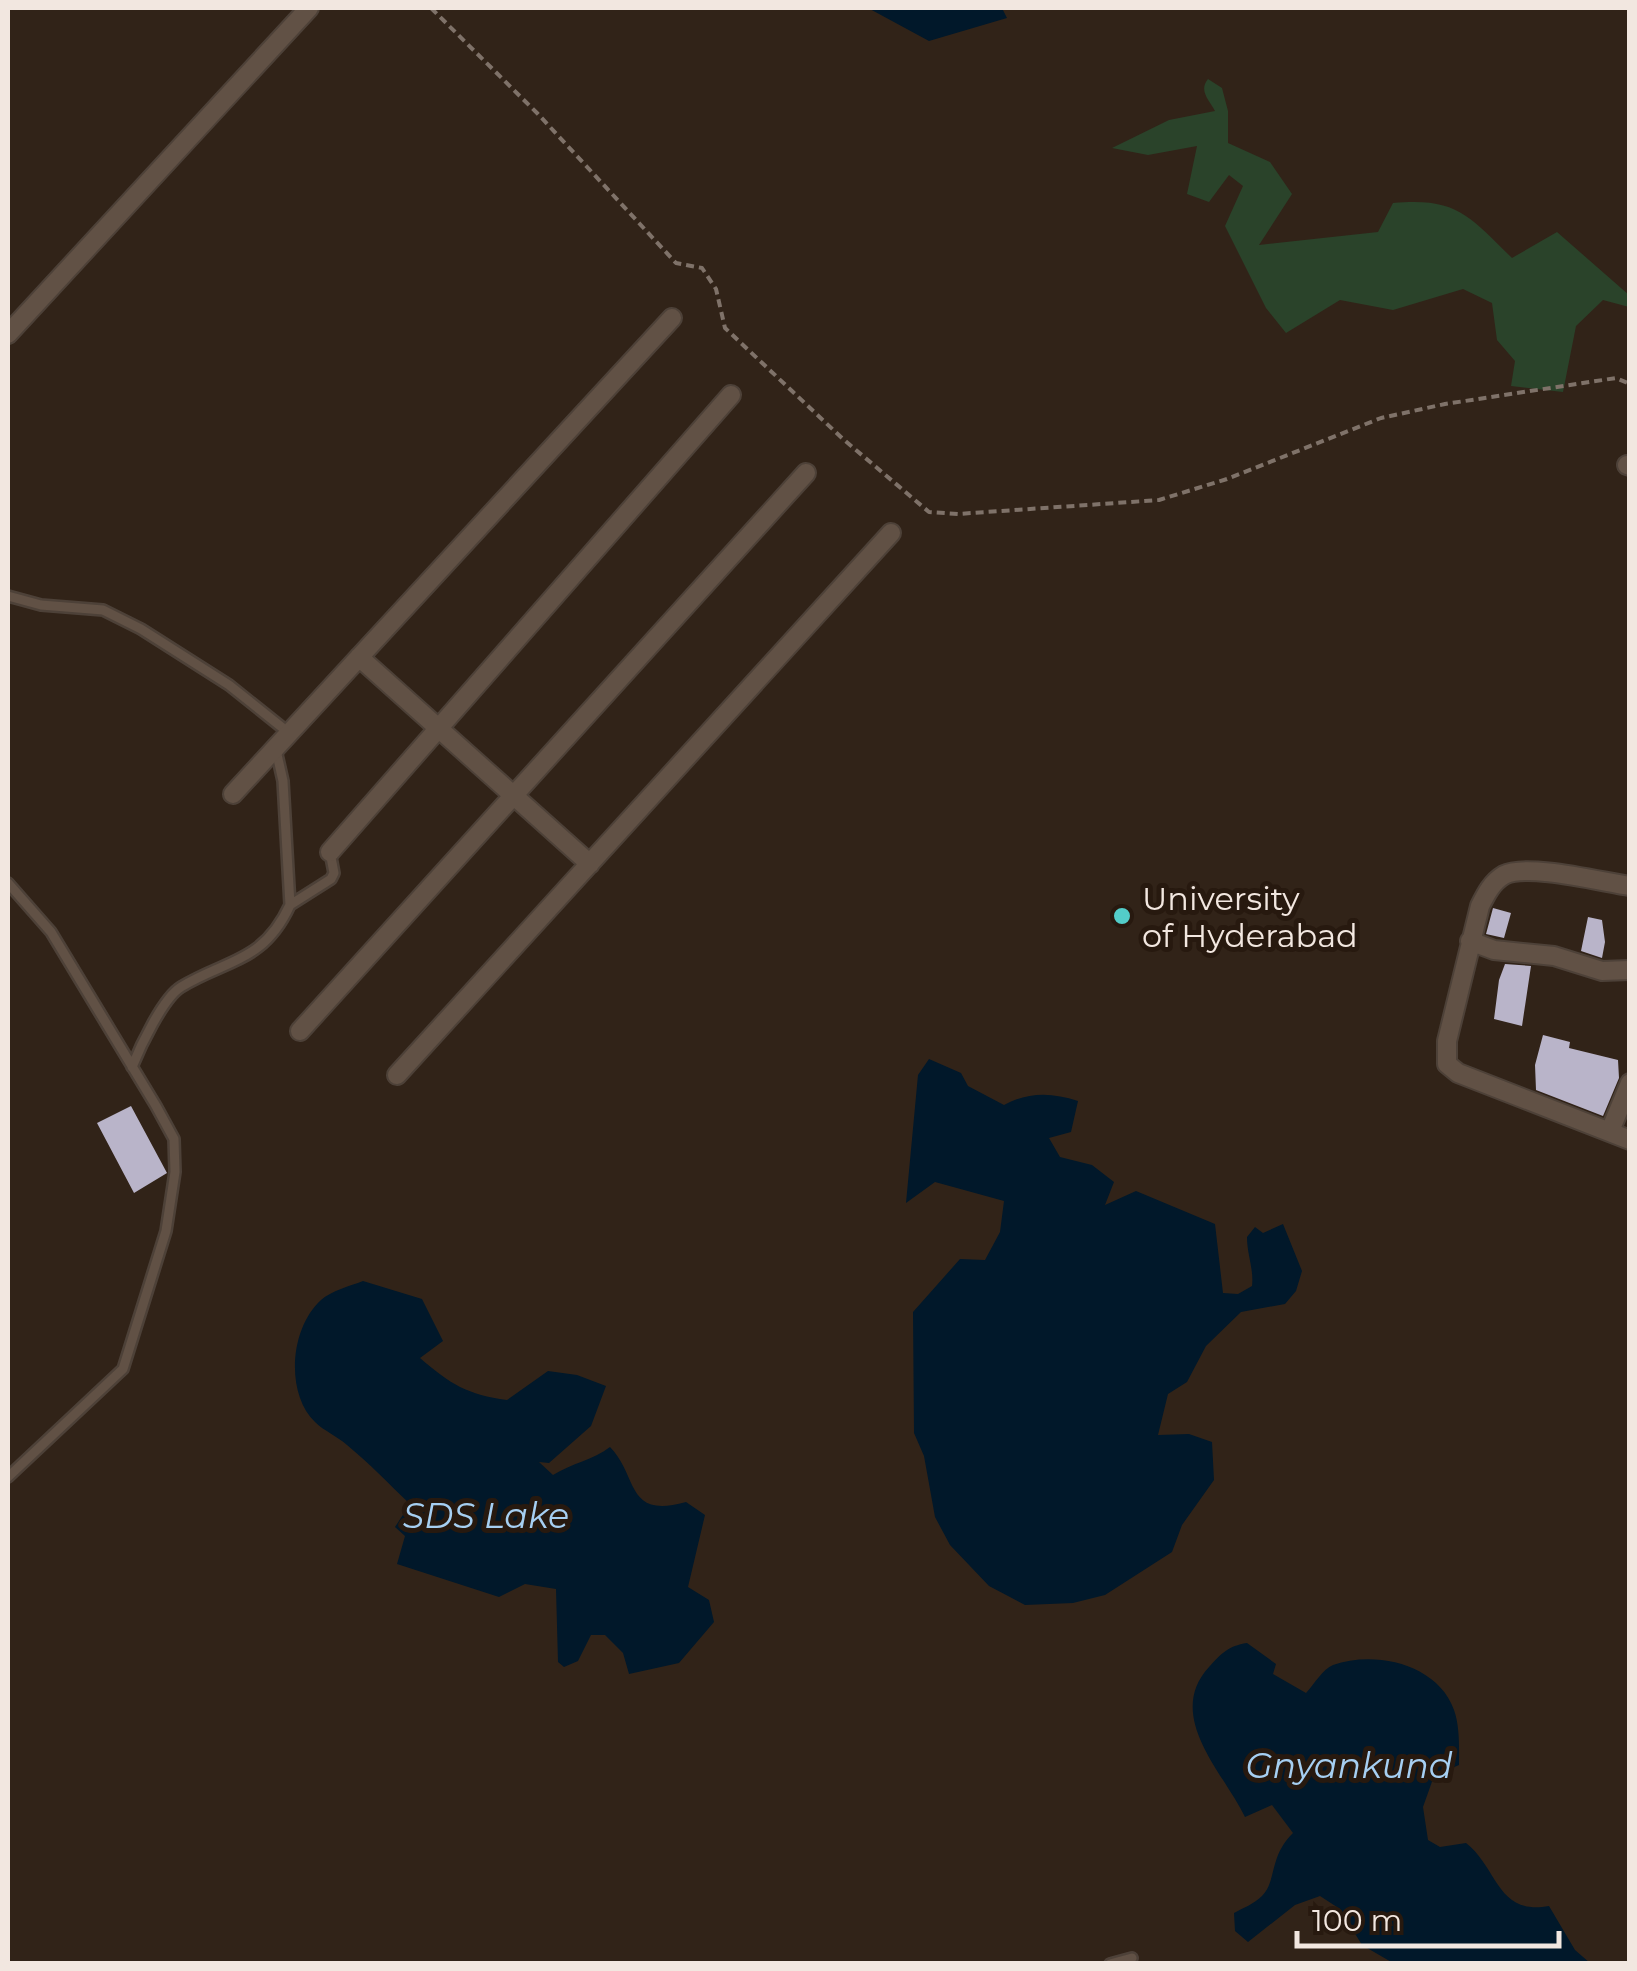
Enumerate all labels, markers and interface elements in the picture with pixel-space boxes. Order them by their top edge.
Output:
place label: University of Hyderabad [1142,879,1358,955]
marker: University of Hyderabad [1111,905,1133,927]
water label: SDS Lake [403,1494,569,1537]
water label: Gnyankund [1245,1744,1453,1787]
scale bar [1297,1886,1560,1948]
text: 100 m [1312,1902,1402,1939]

